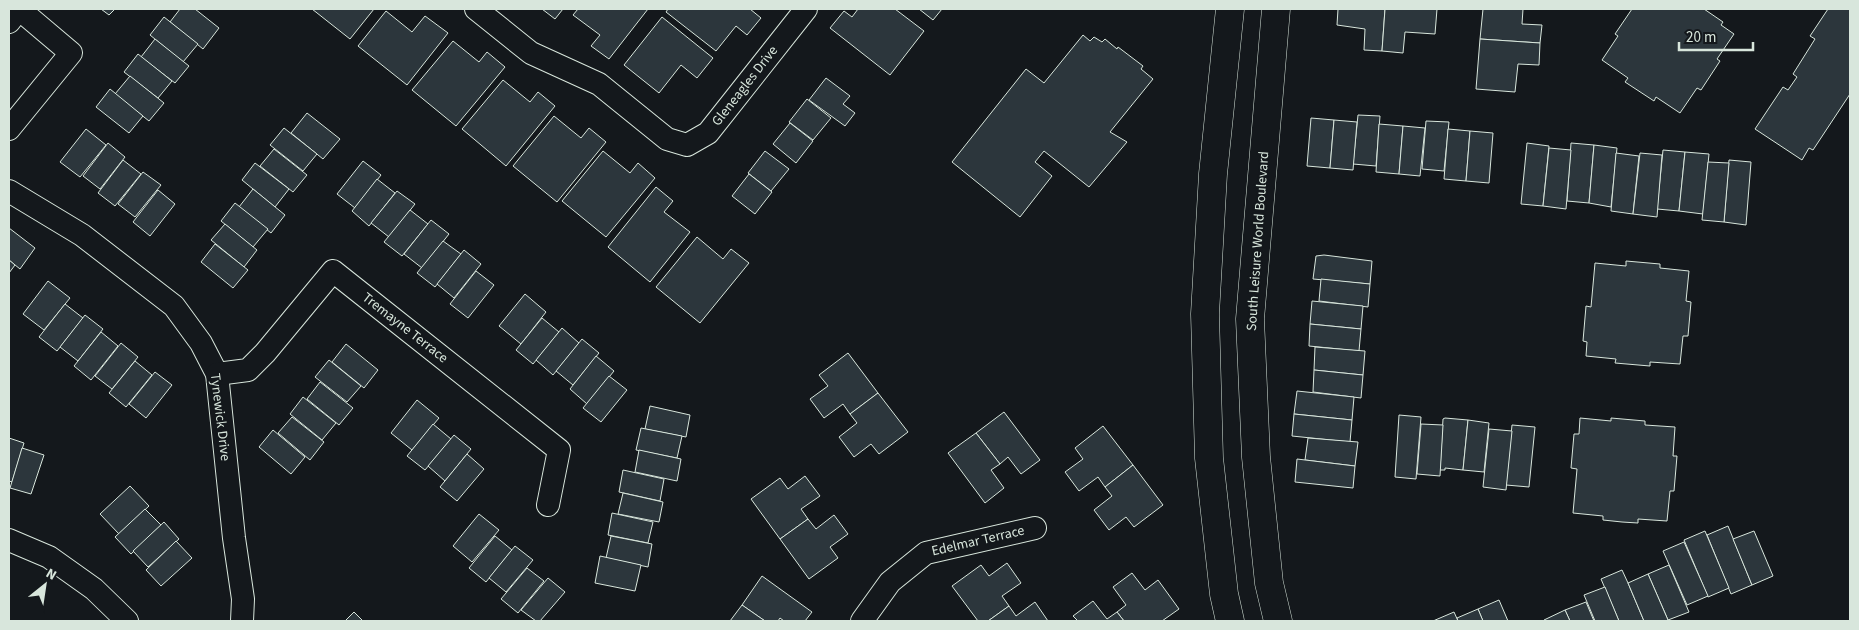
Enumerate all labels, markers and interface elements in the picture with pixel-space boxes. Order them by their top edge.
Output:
scale bar [1679,20,1753,52]
text: 20 m [1686,27,1716,48]
street label: Gleneagles Drive [707,42,783,130]
street label: South Leisure World Boulevard [1242,150,1274,332]
street label: Tremayne Terrace [358,288,452,368]
street label: Tynewick Drive [205,372,235,462]
street label: Edelmar Terrace [930,521,1027,561]
north arrow [20,560,70,610]
text: N [42,564,60,586]

